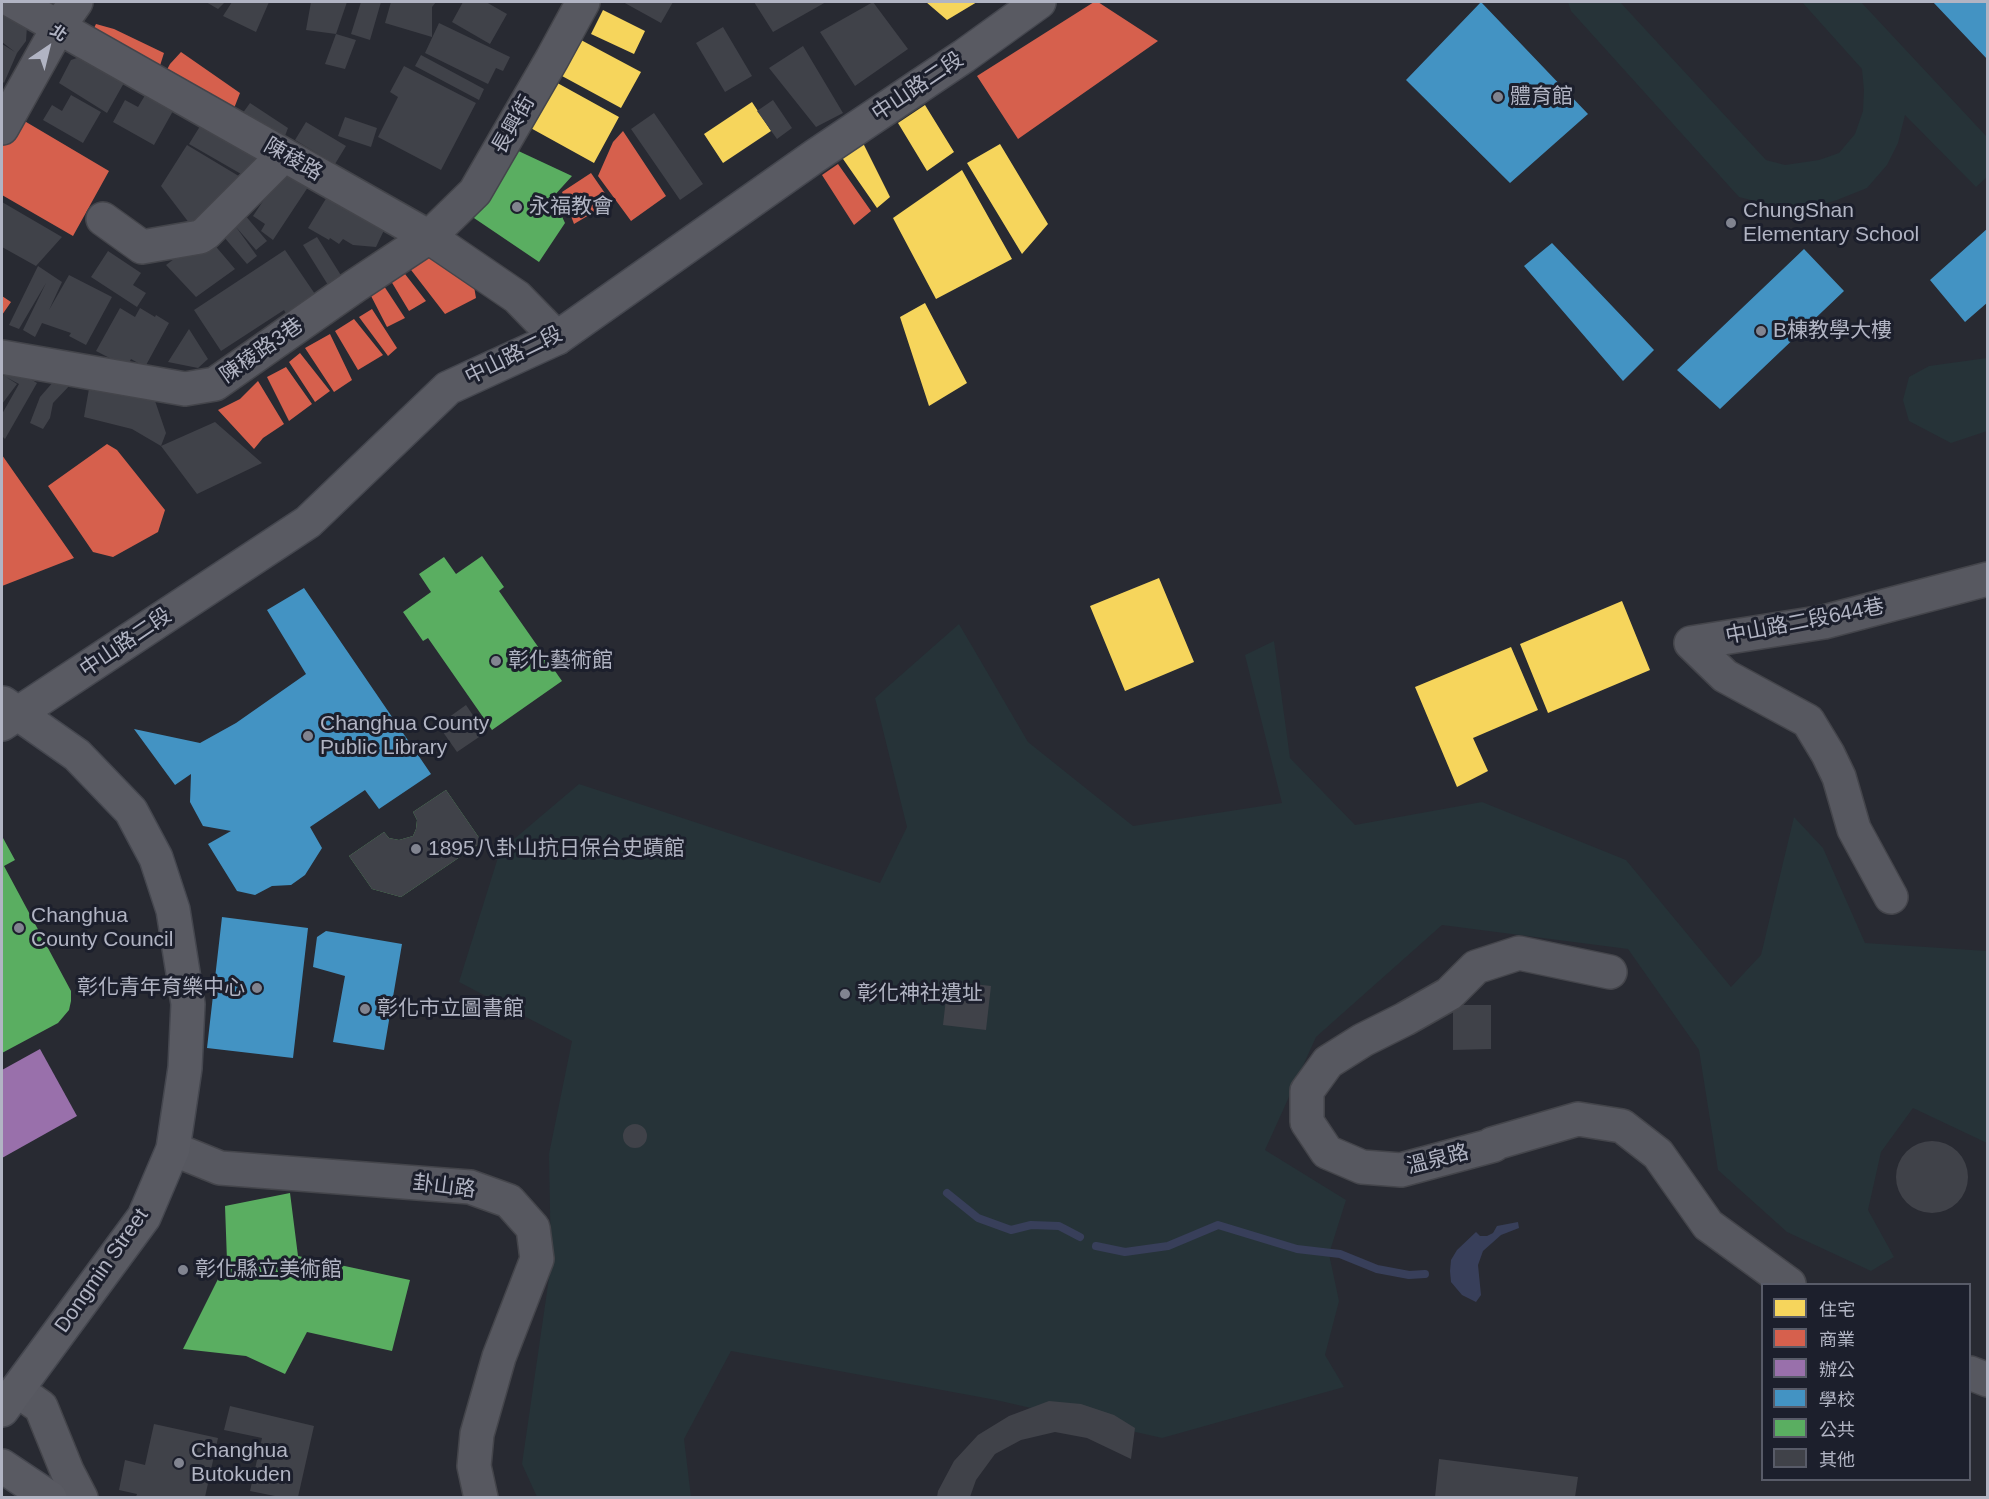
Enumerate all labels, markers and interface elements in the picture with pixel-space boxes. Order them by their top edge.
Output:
north arrow [18,18,78,78]
text: 北 [47,21,70,44]
street label: 中山路二段 [867,47,969,127]
place label: 體育館 [1510,84,1573,110]
marker: 體育館 [1491,90,1505,104]
street label: 長興街 [487,91,541,159]
street label: 陳稜路 [259,133,327,187]
place label: 永福教會 [529,194,613,220]
place label: ChungShan Elementary School [1743,198,1919,248]
marker: 永福教會 [510,200,524,214]
marker: ChungShan Elementary School [1724,216,1738,230]
street label: 陳稜路3巷 [216,313,308,389]
place label: B棟教學大樓 [1773,318,1892,344]
street label: 中山路二段 [461,322,567,390]
marker: B棟教學大樓 [1754,324,1768,338]
street label: 中山路二段644巷 [1724,594,1886,650]
street label: 中山路二段 [75,603,177,683]
place label: 彰化藝術館 [508,648,613,674]
marker: 彰化藝術館 [489,654,503,668]
place label: Changhua County Public Library [320,711,489,761]
marker: Changhua County Public Library [301,729,315,743]
place label: 1895八卦山抗日保台史蹟館 [428,836,685,862]
marker: 1895八卦山抗日保台史蹟館 [409,842,423,856]
place label: Changhua County Council [31,903,173,953]
marker: Changhua County Council [12,921,26,935]
place label: 彰化青年育樂中心 [77,975,245,1001]
marker: 彰化青年育樂中心 [250,981,264,995]
place label: 彰化神社遺址 [857,981,983,1007]
marker: 彰化神社遺址 [838,987,852,1001]
place label: 彰化市立圖書館 [377,996,524,1022]
marker: 彰化市立圖書館 [358,1002,372,1016]
street label: 溫泉路 [1404,1140,1472,1180]
street label: 卦山路 [411,1171,477,1203]
street label: Dongmin Street [50,1204,154,1338]
place label: 彰化縣立美術館 [195,1257,342,1283]
marker: 彰化縣立美術館 [176,1263,190,1277]
legend [1761,1283,1971,1481]
text: 住宅 [1819,1300,1855,1320]
text: 商業 [1819,1330,1855,1350]
text: 辦公 [1819,1360,1855,1380]
text: 學校 [1819,1390,1855,1410]
text: 公共 [1819,1420,1855,1440]
place label: Changhua Butokuden [191,1438,291,1488]
text: 其他 [1819,1450,1855,1470]
marker: Changhua Butokuden [172,1456,186,1470]

